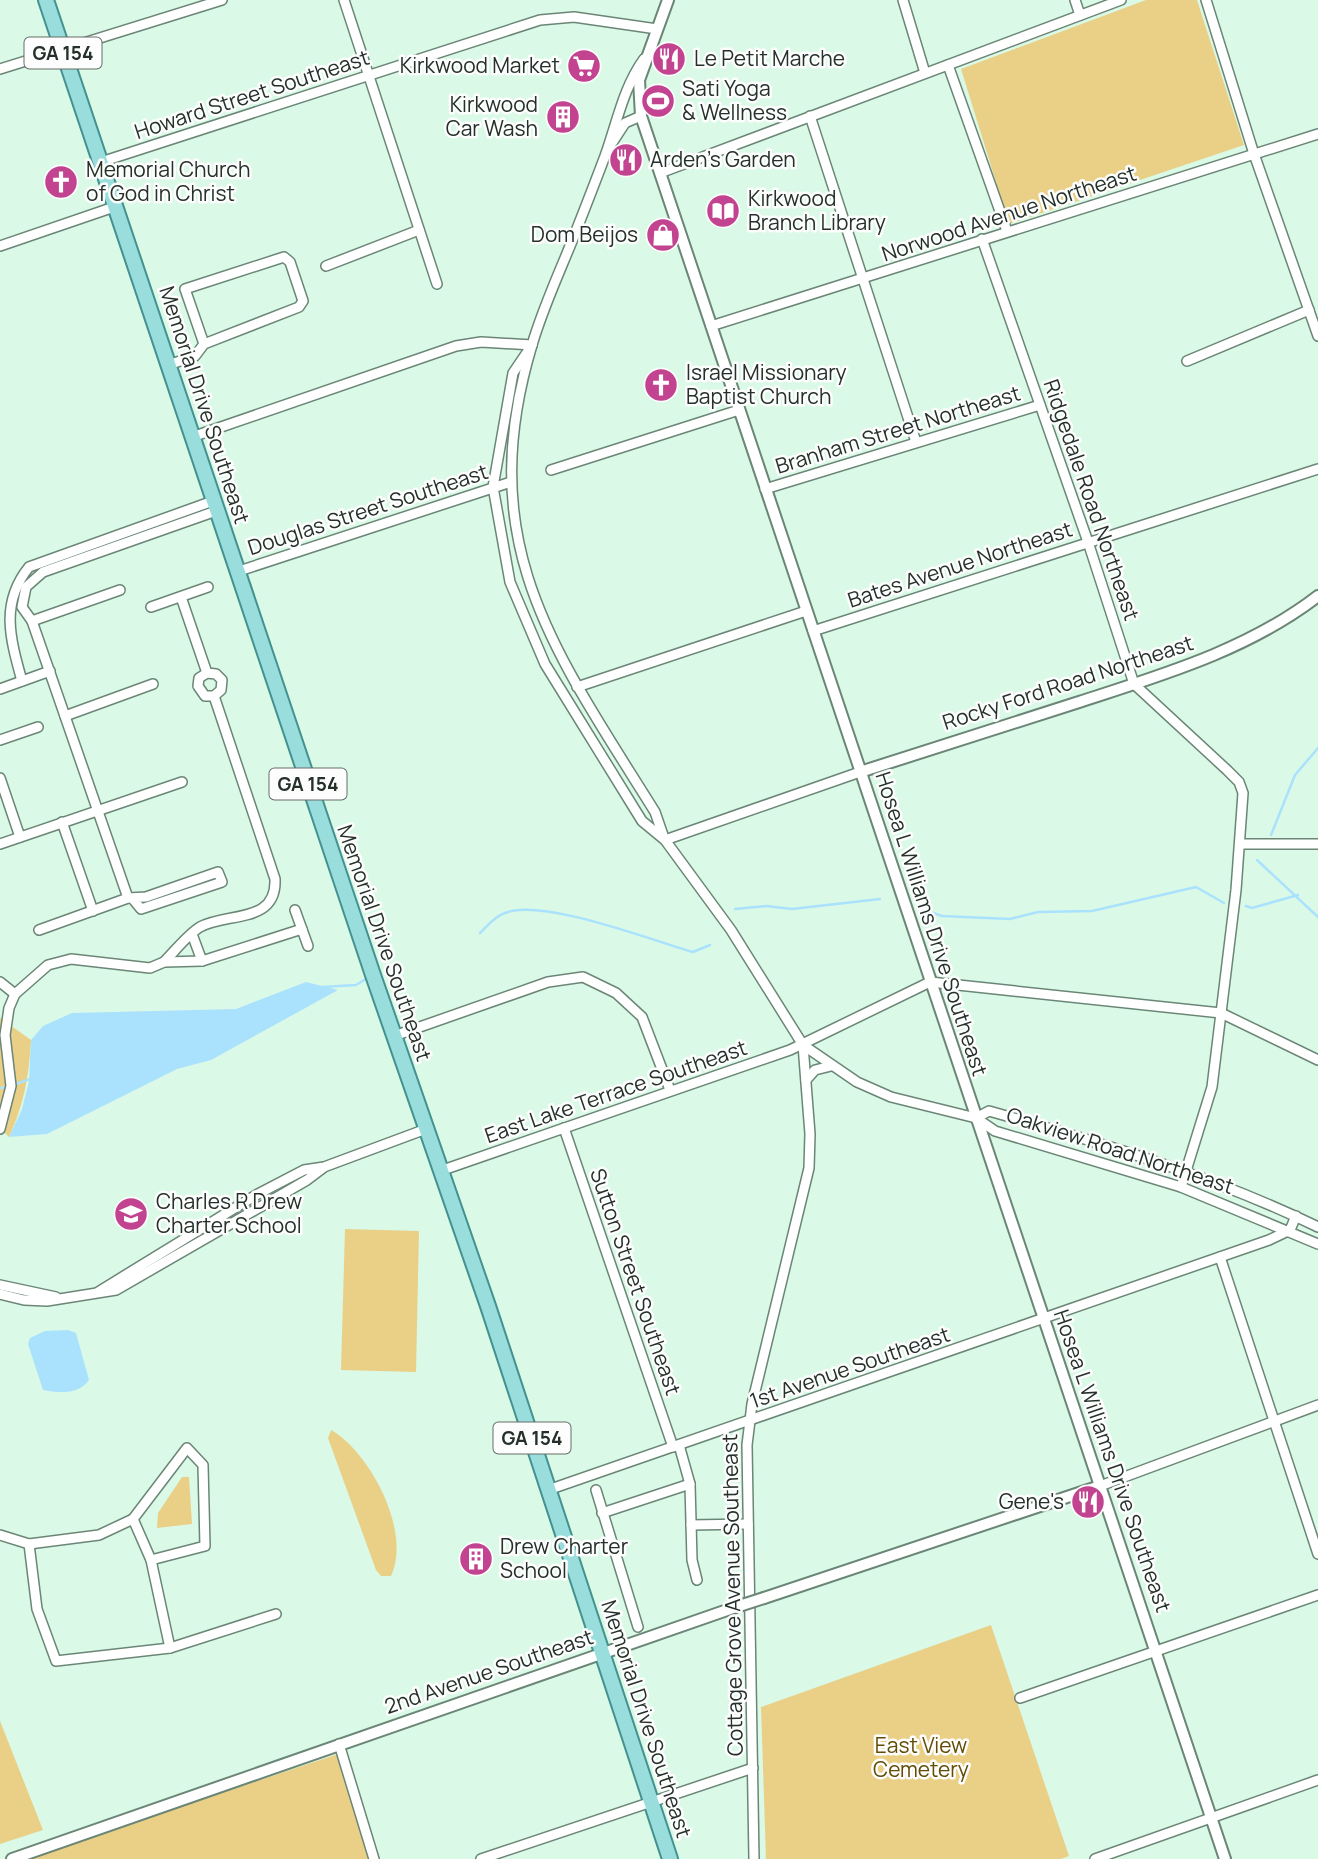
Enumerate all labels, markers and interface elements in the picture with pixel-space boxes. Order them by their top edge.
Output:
road number: GA 154 [24,38,102,68]
restaurant icon: Le Petit Marche [650,40,688,78]
street label: Howard Street Southeast [131,43,373,145]
place label: Le Petit Marche [694,44,845,72]
supermarket icon: Kirkwood Market [565,47,603,85]
place label: Kirkwood Market [400,51,560,79]
place label: Sati Yoga & Wellness [682,74,787,126]
sports icon: Sati Yoga & Wellness [639,82,677,120]
place label: Kirkwood Car Wash [446,90,538,142]
building icon: Kirkwood Car Wash [544,98,582,136]
restaurant icon: Arden's Garden [607,141,645,179]
place label: Arden's Garden [650,145,796,173]
place label: Memorial Church of God in Christ [86,155,250,207]
street label: Norwood Avenue Northeast [878,159,1140,267]
church icon: Memorial Church of God in Christ [42,163,80,201]
place label: Kirkwood Branch Library [748,184,886,236]
library icon: Kirkwood Branch Library [704,192,742,230]
shop icon: Dom Beijos [644,216,682,254]
place label: Dom Beijos [531,220,638,248]
street label: Memorial Drive Southeast [153,282,257,527]
place label: Israel Missionary Baptist Church [686,358,847,410]
church icon: Israel Missionary Baptist Church [642,366,680,404]
street label: Ridgedale Road Northeast [1037,375,1146,624]
street label: Branham Street Northeast [772,378,1024,480]
street label: Douglas Street Southeast [244,457,491,561]
street label: Bates Avenue Northeast [844,514,1076,614]
street label: Rocky Ford Road Northeast [939,628,1197,736]
road number: GA 154 [270,768,346,800]
street label: Hosea L Williams Drive Southeast [869,768,994,1079]
street label: Memorial Drive Southeast [331,821,439,1065]
street label: East Lake Terrace Southeast [481,1033,750,1149]
street label: Oakview Road Northeast [1003,1100,1238,1200]
street label: Sutton Street Southeast [584,1165,688,1399]
place label: Charles R Drew Charter School [156,1187,302,1239]
school or university icon: Charles R Drew Charter School [112,1195,150,1233]
street label: Hosea L Williams Drive Southeast [1048,1306,1178,1616]
street label: 1st Avenue Southeast [746,1320,953,1414]
road number: GA 154 [494,1422,570,1454]
street label: Cottage Grove Avenue Southeast [715,1434,749,1756]
restaurant icon: Gene's [1069,1483,1107,1521]
place label: Gene's [999,1487,1064,1515]
place label: Drew Charter School [500,1532,629,1584]
building icon: Drew Charter School [457,1540,495,1578]
street label: Memorial Drive Southeast [595,1596,699,1841]
street label: 2nd Avenue Southeast [381,1622,597,1720]
park label: East View Cemetery [873,1731,969,1783]

